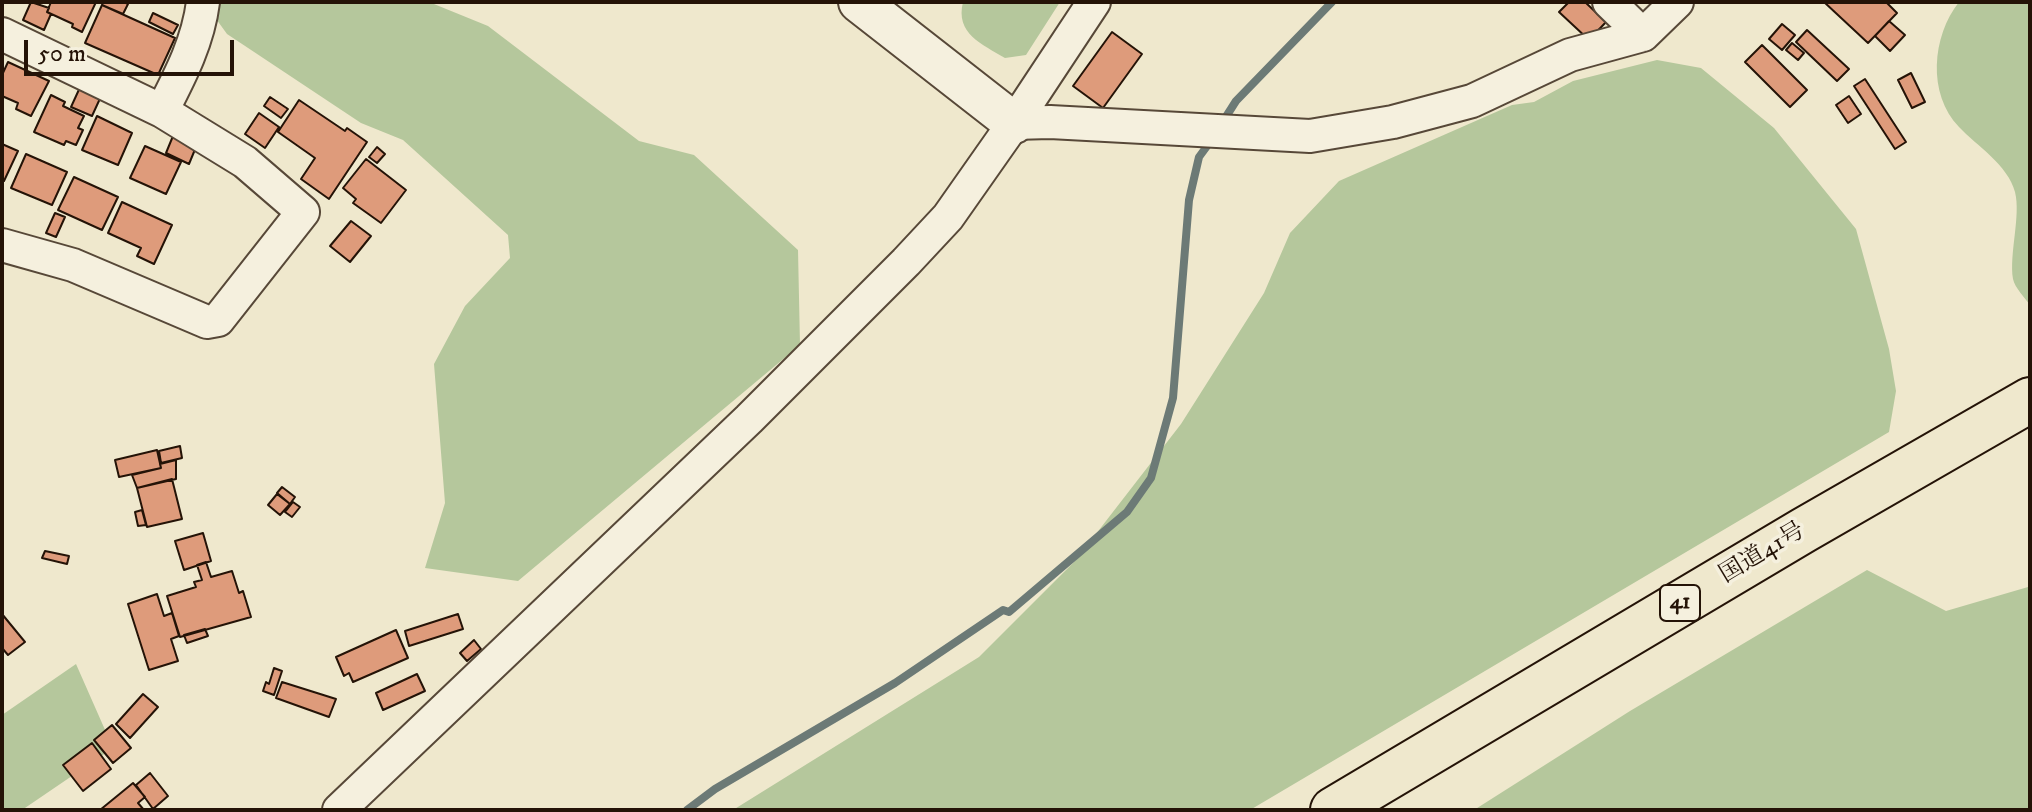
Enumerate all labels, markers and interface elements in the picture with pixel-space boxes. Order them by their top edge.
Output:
scale bar [28,24,238,74]
text: 50 m [38,39,86,69]
street label: 国道41号 [1715,517,1811,591]
road number: 41 [1660,585,1700,621]

